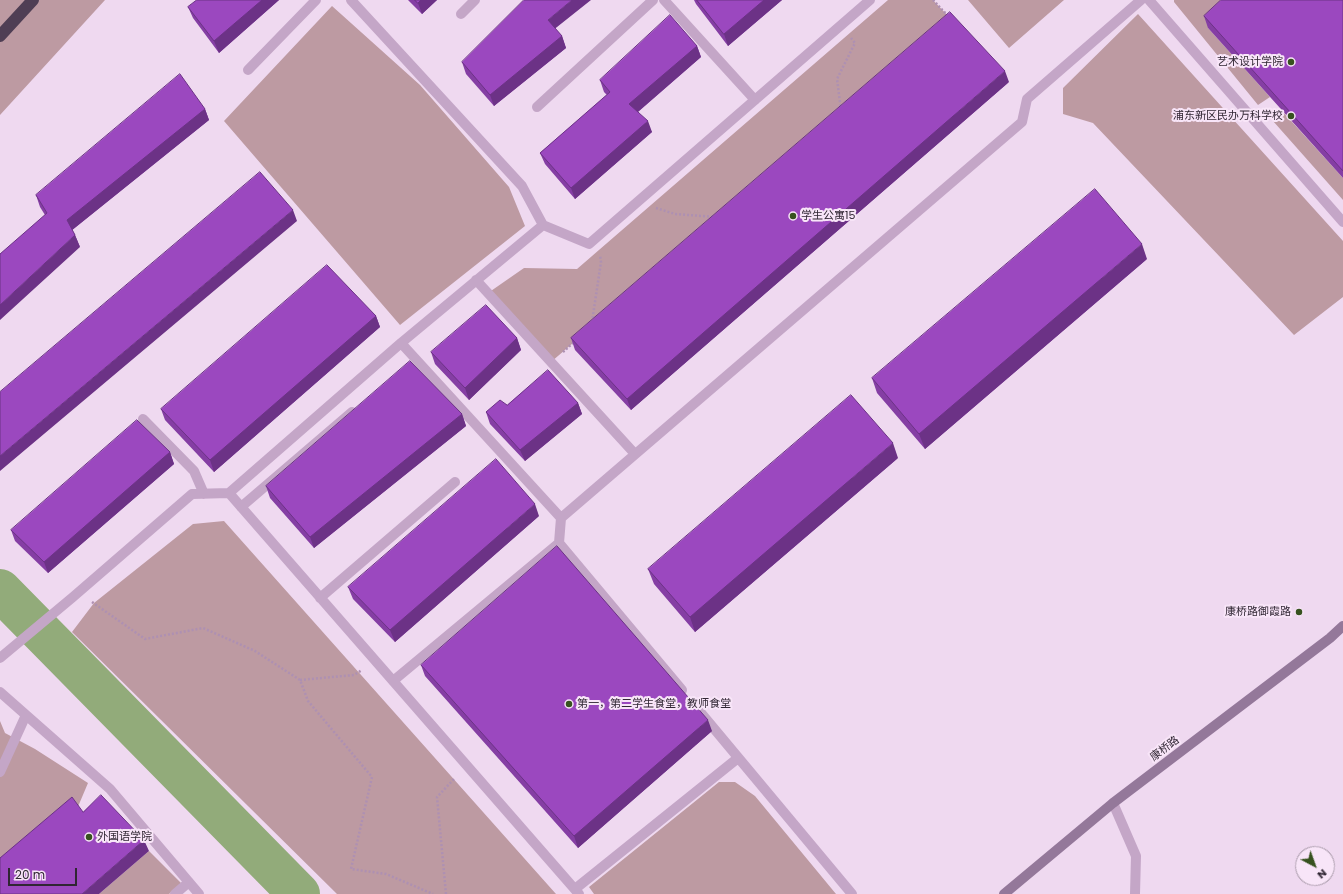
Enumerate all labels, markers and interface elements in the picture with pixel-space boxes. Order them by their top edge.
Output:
place label: 艺术设计学院 [1217,55,1283,69]
marker: 艺术设计学院 [1286,57,1296,67]
place label: 浦东新区民办万科学校 [1173,109,1283,123]
marker: 浦东新区民办万科学校 [1286,111,1296,121]
place label: 学生公寓15 [801,209,855,223]
marker: 学生公寓15 [788,211,798,221]
place label: 康桥路御霞路 [1225,605,1291,619]
marker: 康桥路御霞路 [1294,607,1304,617]
place label: 第一，第二学生食堂，教师食堂 [577,697,731,711]
marker: 第一，第二学生食堂，教师食堂 [564,699,574,709]
street label: 康桥路 [1148,734,1182,764]
place label: 外国语学院 [97,830,152,844]
marker: 外国语学院 [84,832,94,842]
north arrow [1295,846,1335,886]
scale bar [10,860,79,886]
text: 20 m [15,866,45,883]
text: N [1314,866,1331,883]

